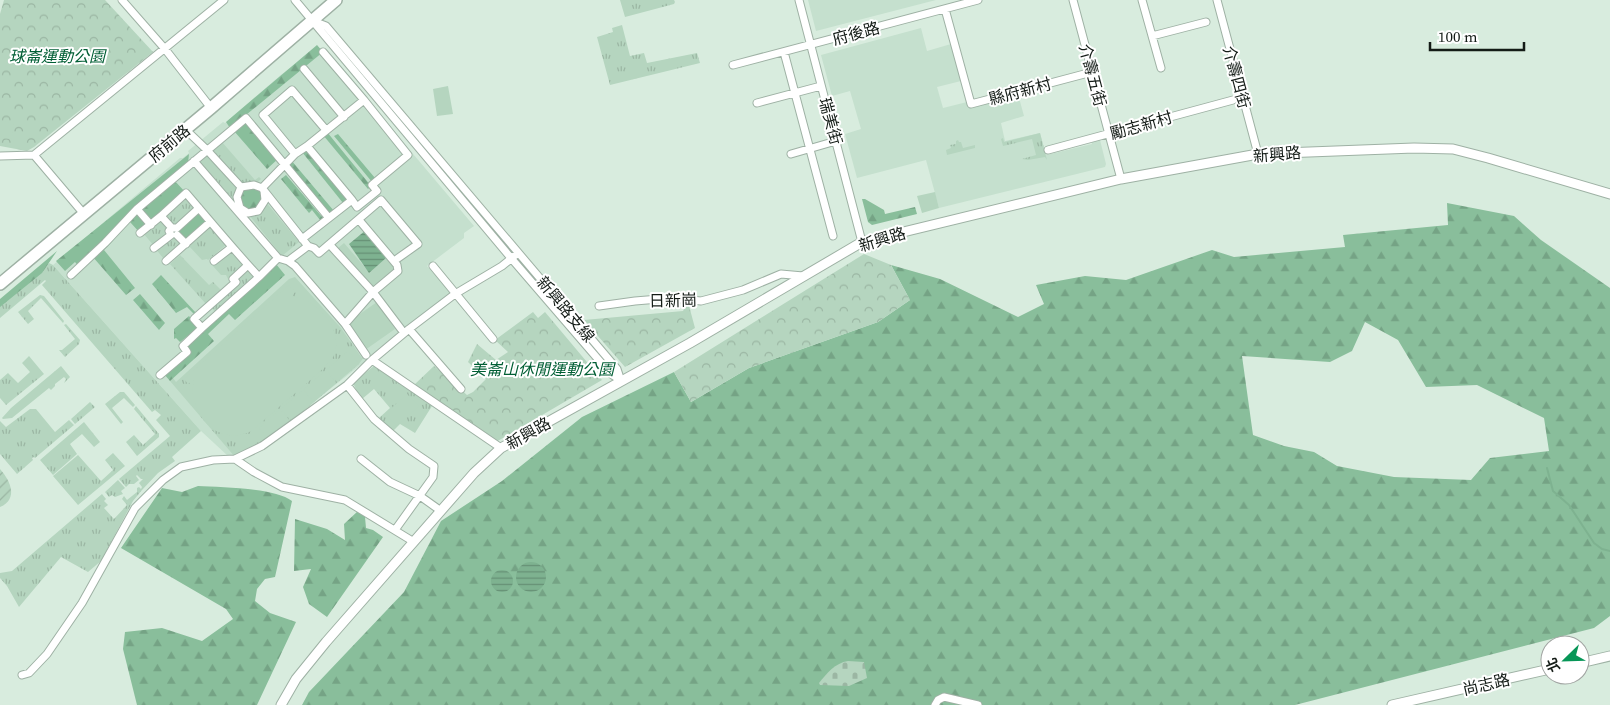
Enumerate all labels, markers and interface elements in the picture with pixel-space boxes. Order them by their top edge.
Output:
street label: 府後路 [830,16,882,50]
scale bar [1430,20,1524,52]
text: 100 m [1438,26,1478,47]
street label: 介壽五街 [1074,41,1112,109]
street label: 介壽四街 [1218,43,1256,111]
park label: 球崙運動公園 [9,45,107,67]
street label: 縣府新村 [986,72,1054,110]
street label: 瑞美街 [814,95,848,147]
street label: 勵志新村 [1107,106,1175,144]
street label: 府前路 [144,119,194,167]
street label: 新興路 [1252,141,1302,167]
street label: 新興路 [856,221,908,257]
street label: 新興路支線 [532,271,600,347]
street label: 日新崗 [649,289,697,311]
park label: 美崙山休閒運動公園 [470,358,616,380]
street label: 新興路 [502,412,554,454]
north arrow [1540,635,1590,685]
text: 北 [1541,655,1565,675]
street label: 尚志路 [1460,668,1512,700]

